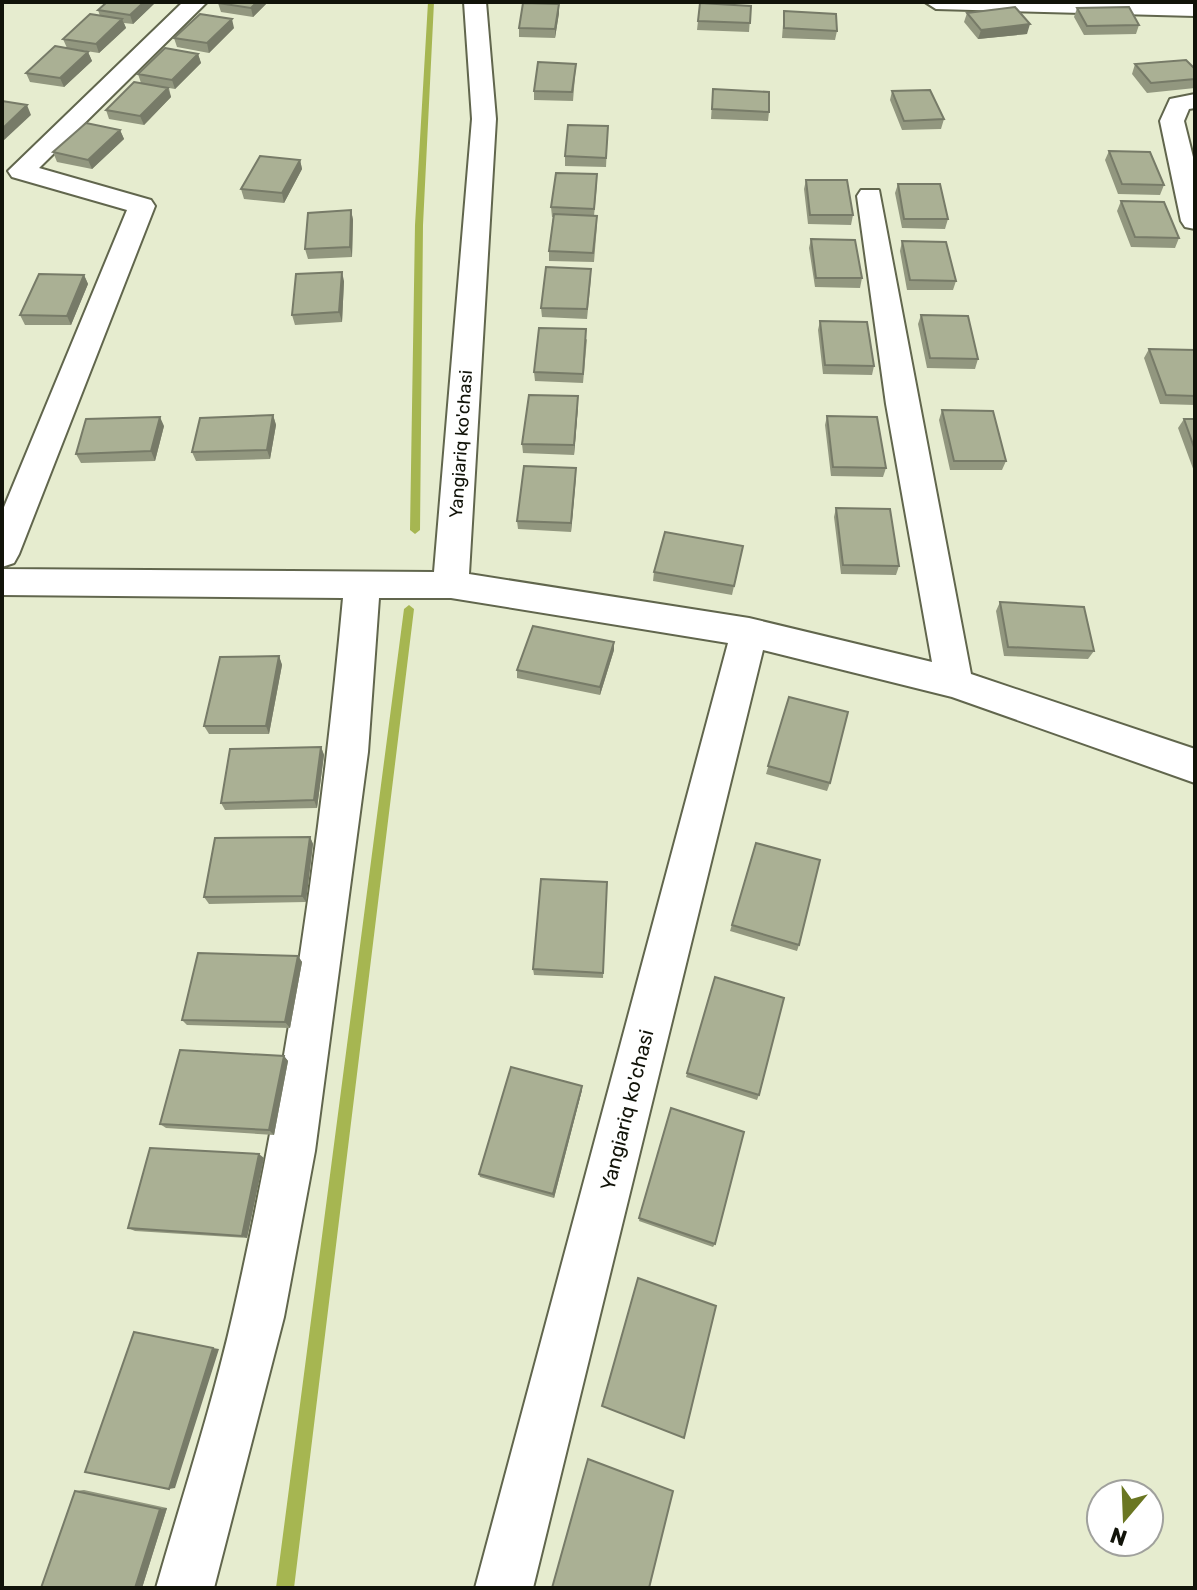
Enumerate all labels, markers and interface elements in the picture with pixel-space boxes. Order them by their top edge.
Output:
street label: Yangiariq ko'chasi [445,369,477,519]
street label: Yangiariq ko'chasi [595,1027,659,1193]
north arrow [1085,1478,1165,1558]
text: N [1107,1521,1131,1552]

